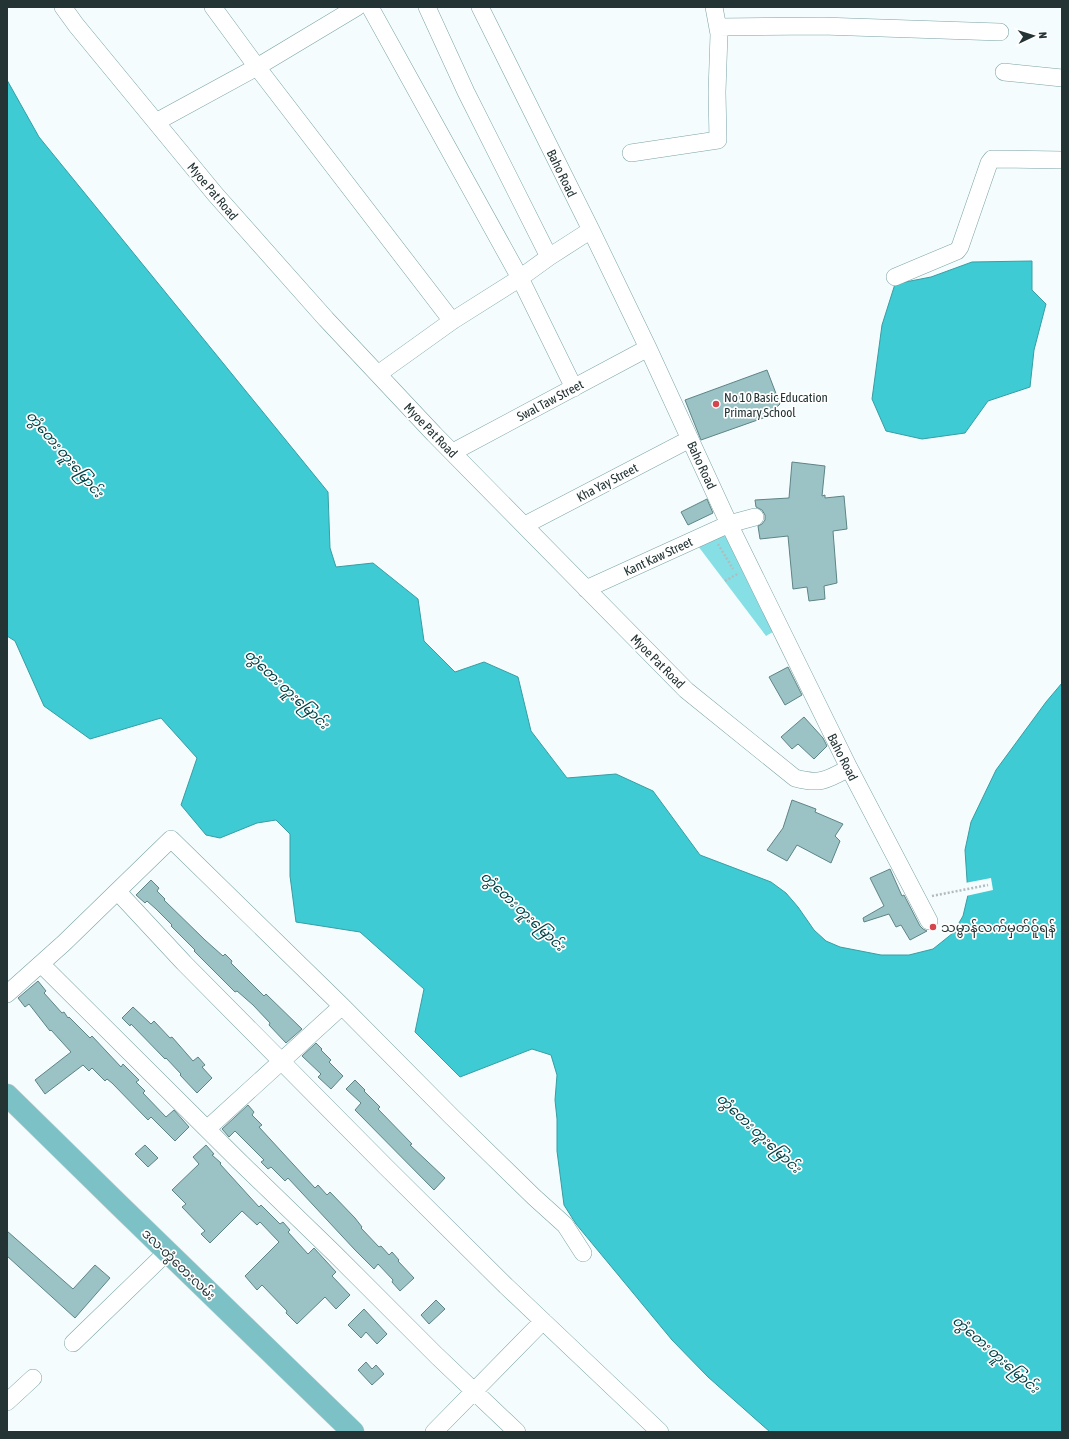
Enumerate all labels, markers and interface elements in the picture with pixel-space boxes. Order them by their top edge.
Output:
north arrow [1013,16,1053,56]
text: N [1037,32,1049,39]
street label: Baho Road [544,147,580,200]
street label: Myoe Pat Road [184,160,241,223]
street label: Swal Taw Street [514,377,586,424]
place label: No 10 Basic Education Primary School [724,390,828,420]
marker: No 10 Basic Education Primary School [711,399,721,409]
street label: Myoe Pat Road [401,400,460,461]
water label: တွံတေး တူးမြောင်း [20,406,109,504]
street label: Baho Road [684,439,719,492]
street label: Kha Yay Street [574,460,641,505]
street label: Kant Kaw Street [621,534,695,579]
street label: Myoe Pat Road [628,631,688,691]
water label: တွံတေး တူးမြောင်း [239,644,335,736]
street label: Baho Road [824,731,861,783]
water label: တွံတေး တူးမြောင်း [475,866,571,958]
place label: သမ္ဗာန်လက်မှတ်ဝ်ူရန် [941,919,1056,938]
marker: သမ္ဗာန်လက်မှတ်ဝ်ူရန် [928,922,938,932]
water label: တွံတေး တူးမြောင်း [711,1088,807,1180]
street label: ဒလ-တွံတေးလမ်း [137,1225,219,1305]
water label: တွံတေး တူးမြောင်း [947,1311,1045,1400]

